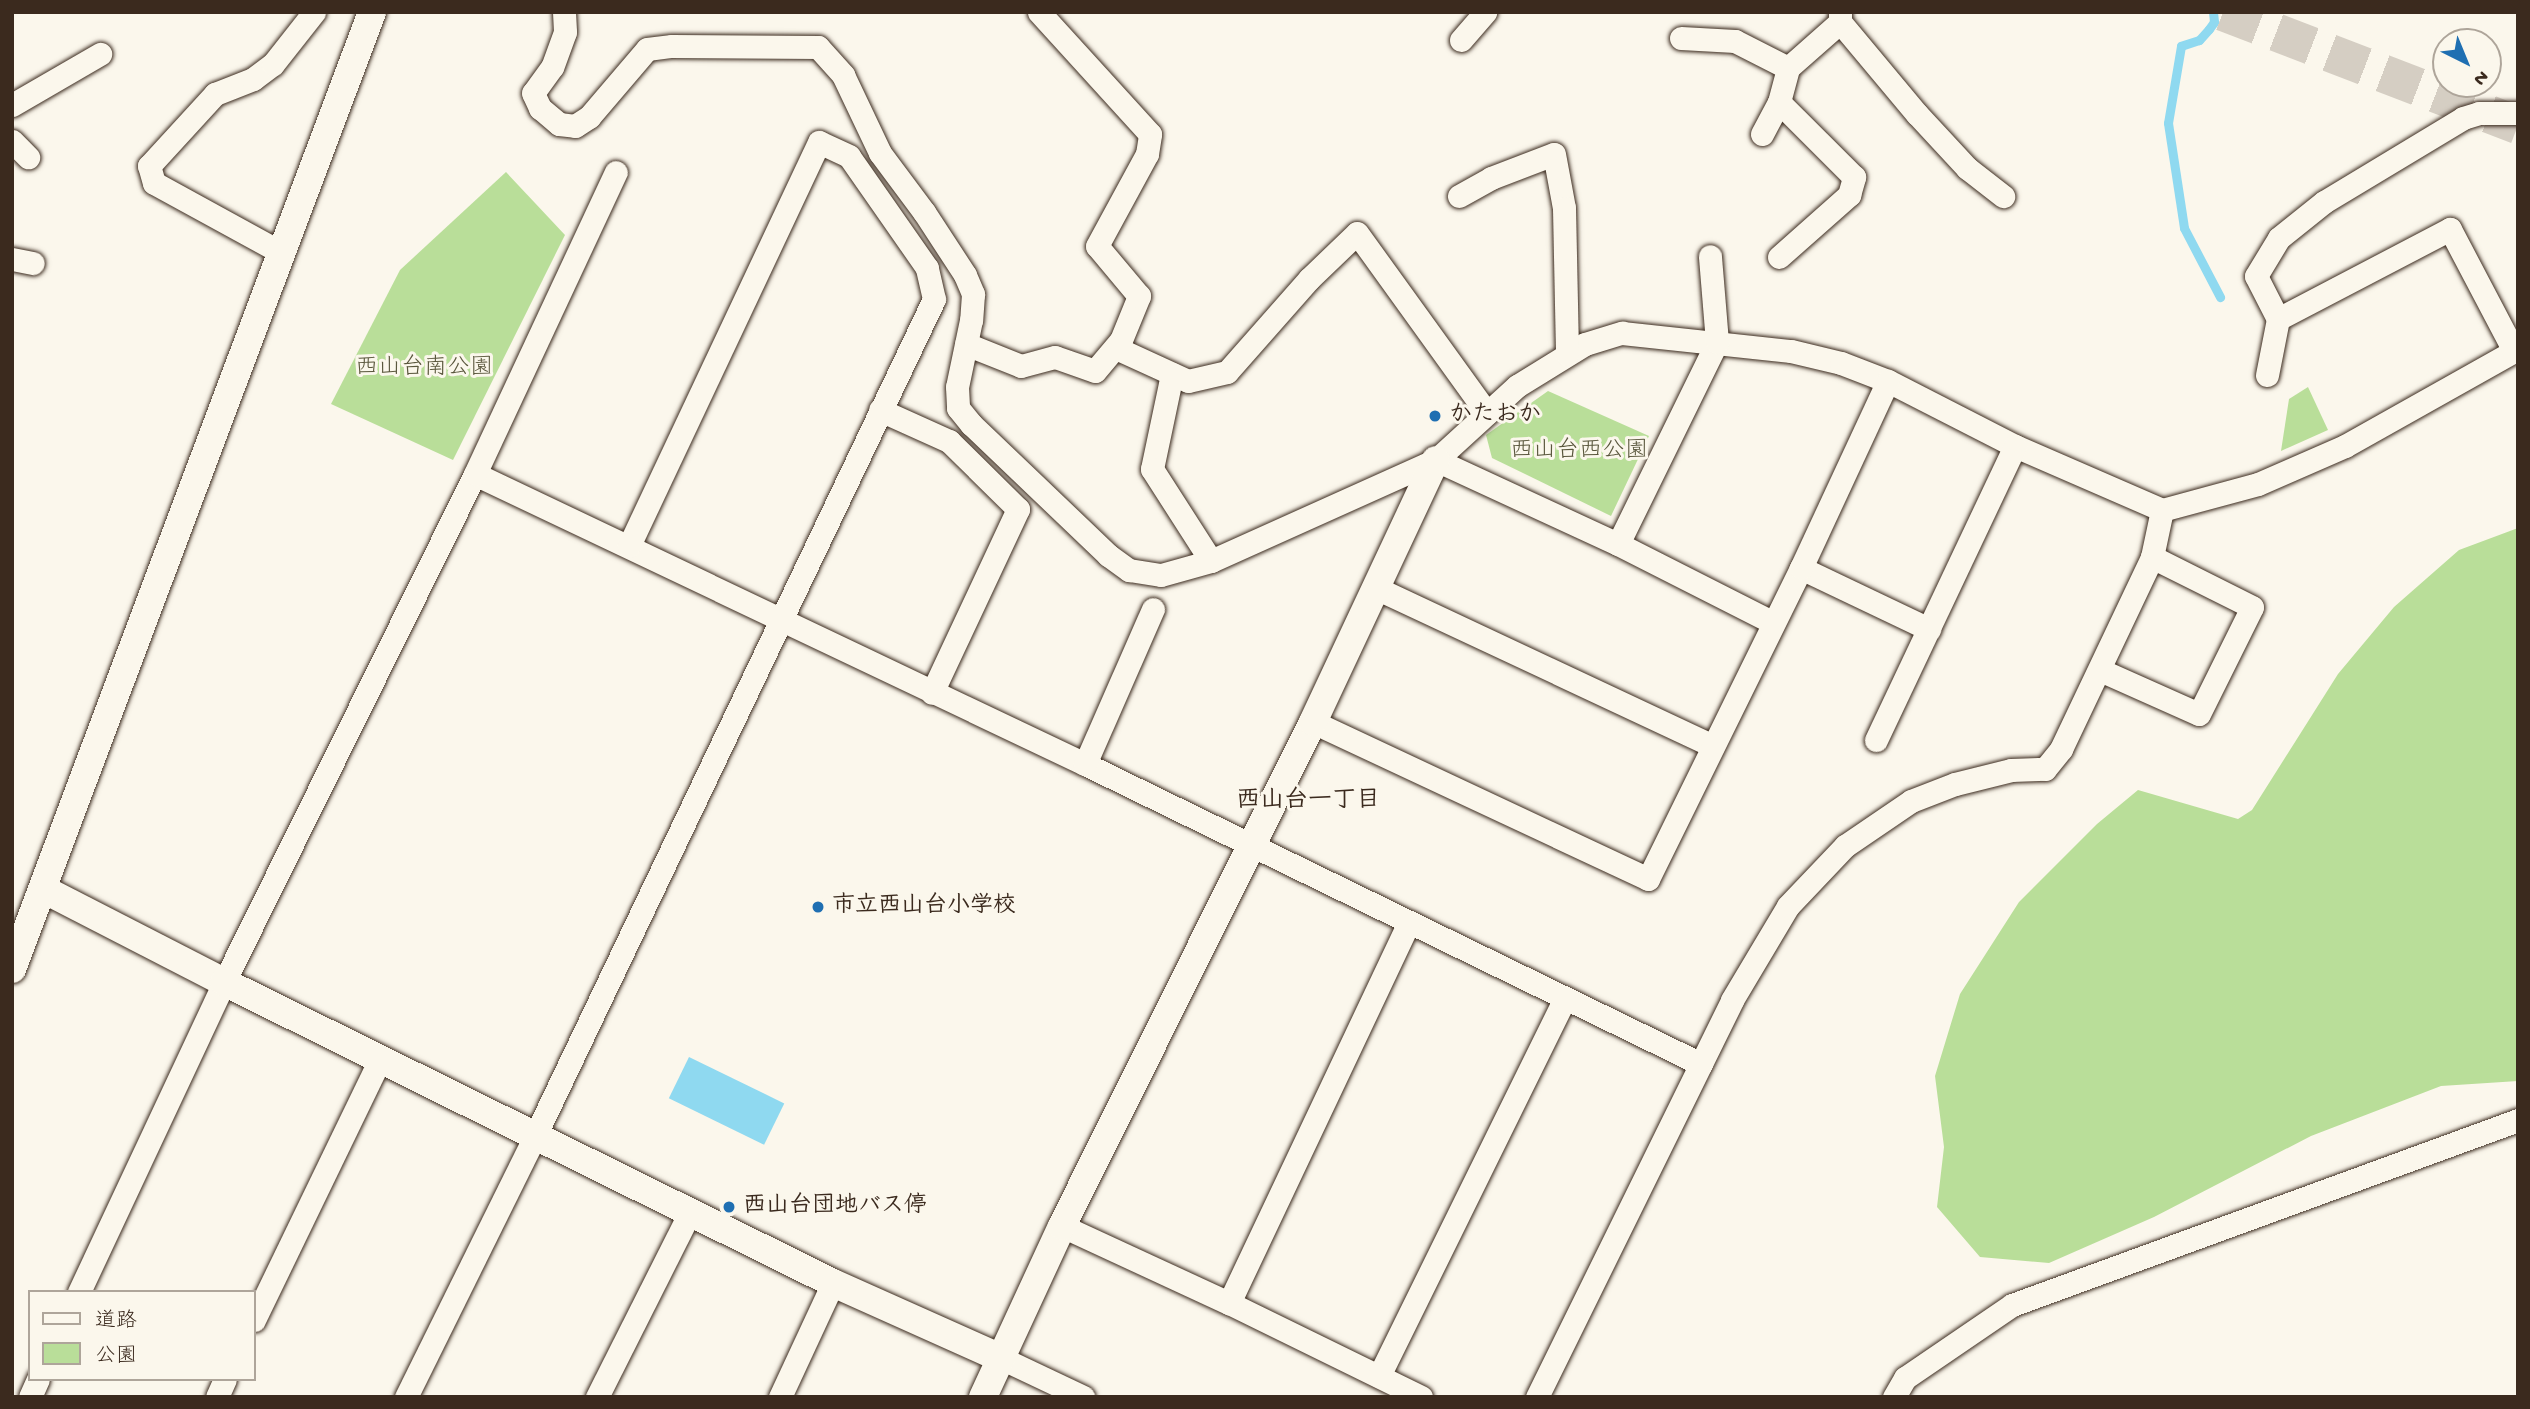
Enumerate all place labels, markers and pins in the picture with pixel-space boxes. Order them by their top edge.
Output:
place label: かたおか [1449,402,1541,430]
marker: かたおか [1427,408,1443,424]
place label: 市立西山台小学校 [832,893,1016,921]
marker: 市立西山台小学校 [810,899,826,915]
place label: 西山台団地バス停 [743,1193,927,1221]
marker: 西山台団地バス停 [721,1199,737,1215]

